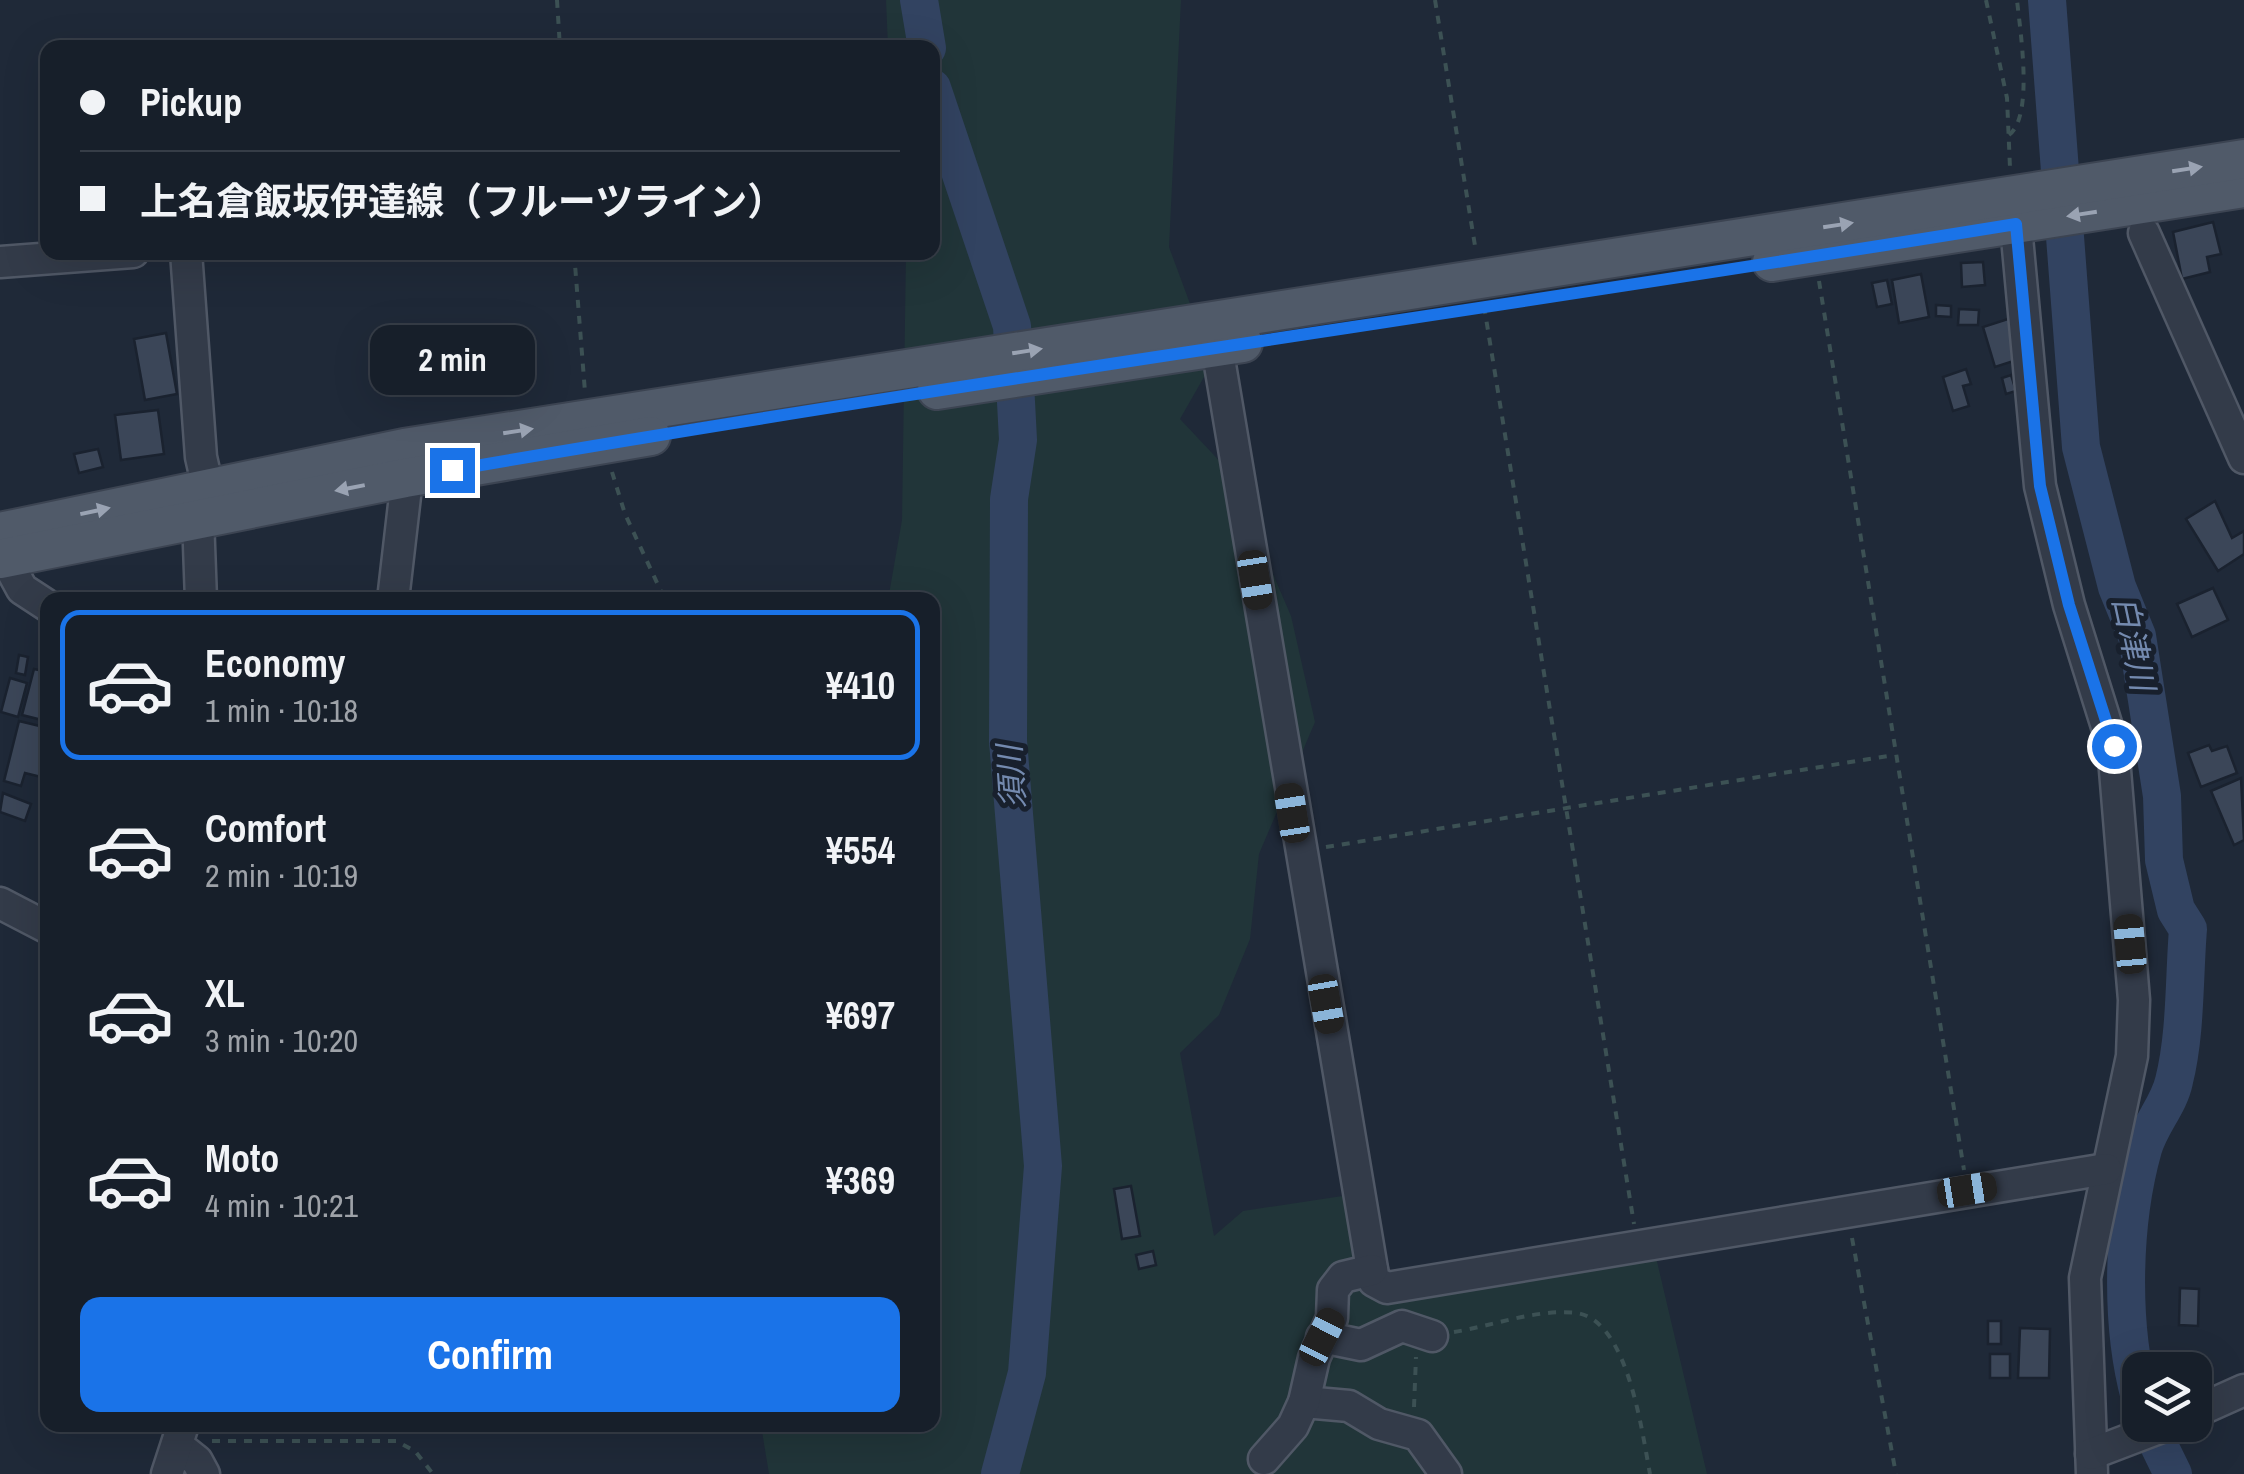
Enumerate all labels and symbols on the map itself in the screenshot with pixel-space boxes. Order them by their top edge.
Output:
one-way arrow [2172,161,2203,176]
one-way arrow [2066,207,2097,222]
one-way arrow [1823,217,1854,232]
callout: 2 min [370,325,534,395]
one-way arrow [1011,343,1043,358]
one-way arrow [502,422,534,438]
route end [430,448,475,493]
one-way arrow [334,481,365,497]
one-way arrow [80,503,111,519]
car [1235,548,1275,612]
water label: 白津川 [2103,592,2166,697]
route start [2092,724,2137,769]
water label: 須川 [987,741,1035,810]
car [1272,781,1312,845]
car [2112,913,2148,975]
car [1306,972,1346,1036]
car [1935,1170,1999,1210]
car [1295,1303,1349,1371]

